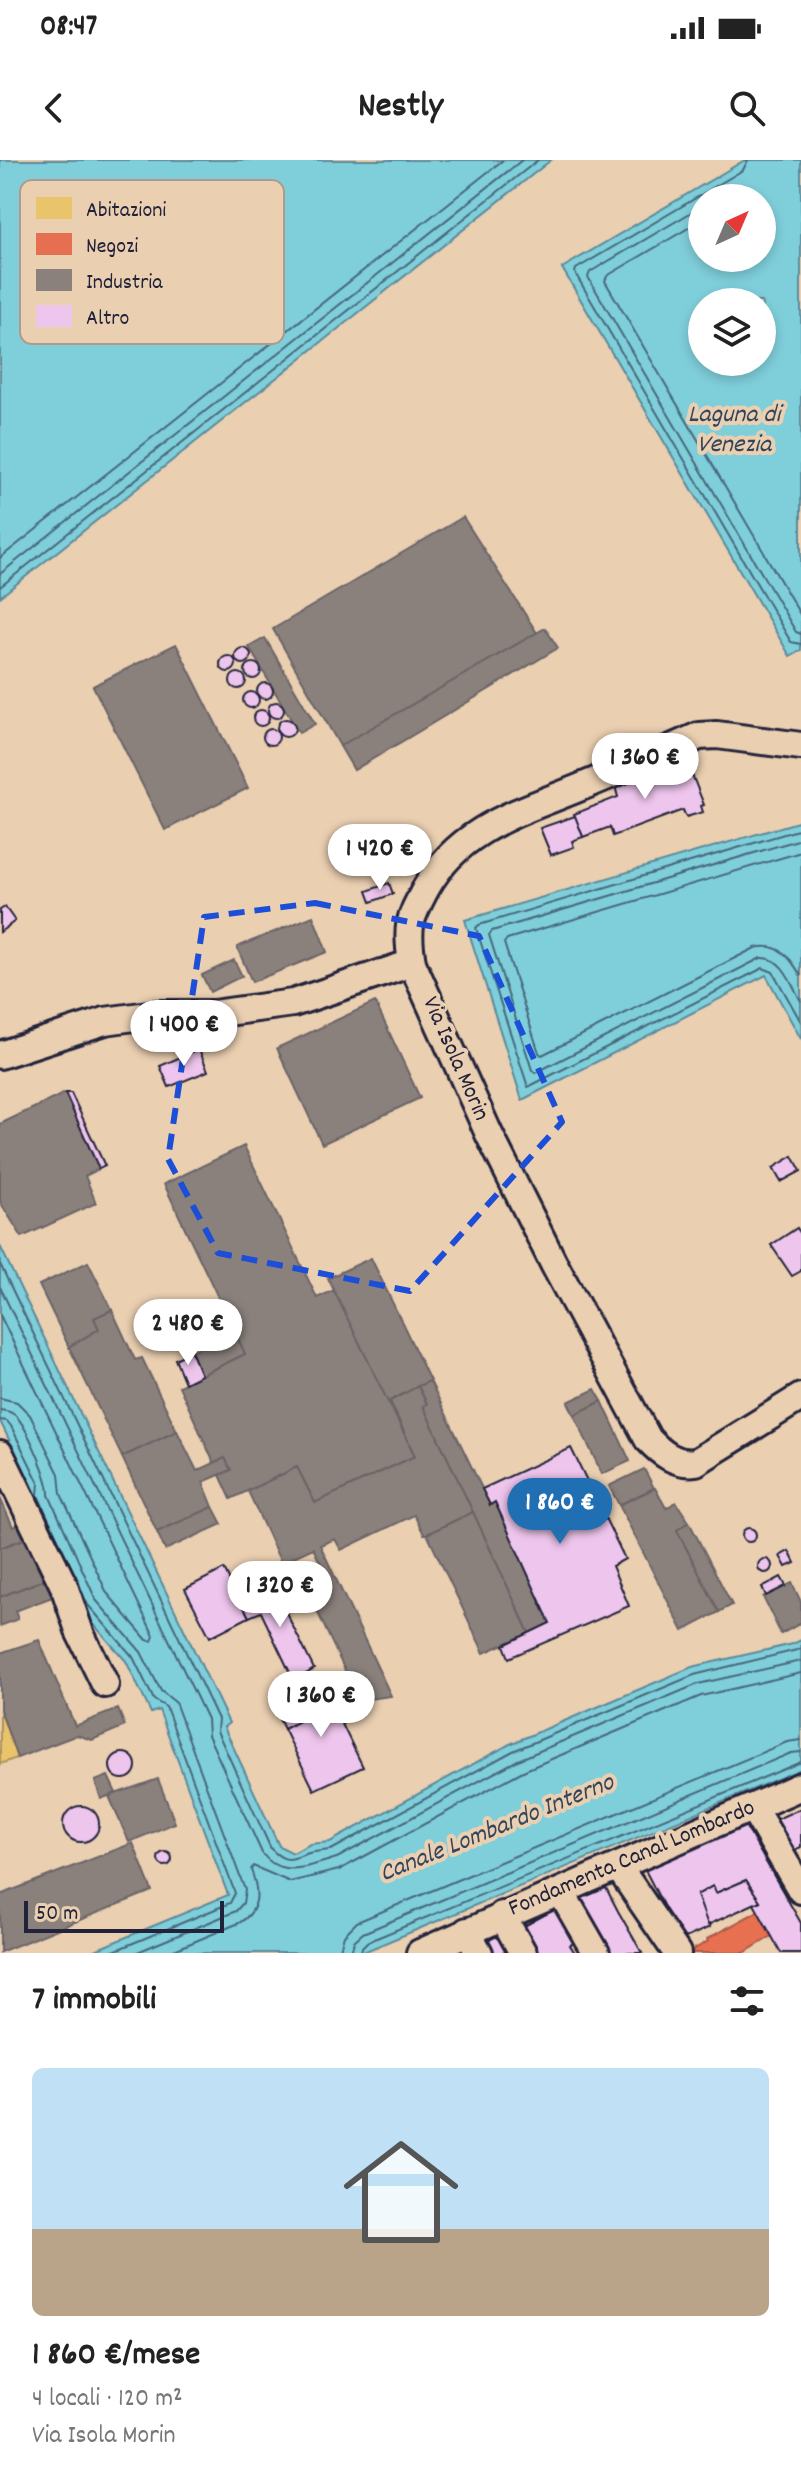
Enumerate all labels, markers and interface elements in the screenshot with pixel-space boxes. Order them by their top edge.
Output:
text: 08:47 [40,7,97,50]
text: Nestly [358,82,443,134]
icon: back [32,86,76,130]
icon: search [725,86,769,130]
legend [20,180,284,344]
north arrow [688,184,776,272]
map controls [688,184,776,376]
text: Abitazioni [86,196,166,227]
text: Negozi [86,232,138,263]
text: Industria [86,268,163,299]
button: layers [688,288,776,376]
text: Altro [86,304,129,335]
water label: Laguna di Venezia [688,397,785,464]
pin: 1 360 € [571,733,719,801]
text: 1 360 € [610,740,680,777]
pin: 1 420 € [306,824,454,892]
text: 1 420 € [346,831,414,868]
street label: Via Isola Morin [413,992,497,1126]
pin: 1 400 € [110,1000,258,1068]
text: 1 400 € [148,1007,220,1044]
pin: 2 480 € [114,1299,262,1367]
text: 2 480 € [151,1306,225,1343]
pin: 1 860 € [486,1478,634,1546]
text: 1 860 € [525,1485,595,1522]
pin: 1 320 € [206,1561,354,1629]
text: 1 320 € [245,1568,315,1605]
pin: 1 360 € [247,1671,395,1739]
text: 1 360 € [286,1678,356,1715]
water label: Canale Lombardo Interno [374,1764,621,1893]
street label: Fondamenta Canal Lombardo [503,1792,761,1926]
scale bar [24,1897,224,1933]
text: 50 m [36,1899,78,1930]
text: 7 immobili [32,1977,156,2026]
icon: filters [725,1979,769,2023]
icon: home [329,2120,473,2264]
text: 1 860 €/mese [32,2332,200,2381]
text: 4 locali · 120 m² [32,2381,182,2418]
text: Via Isola Morin [32,2418,176,2455]

